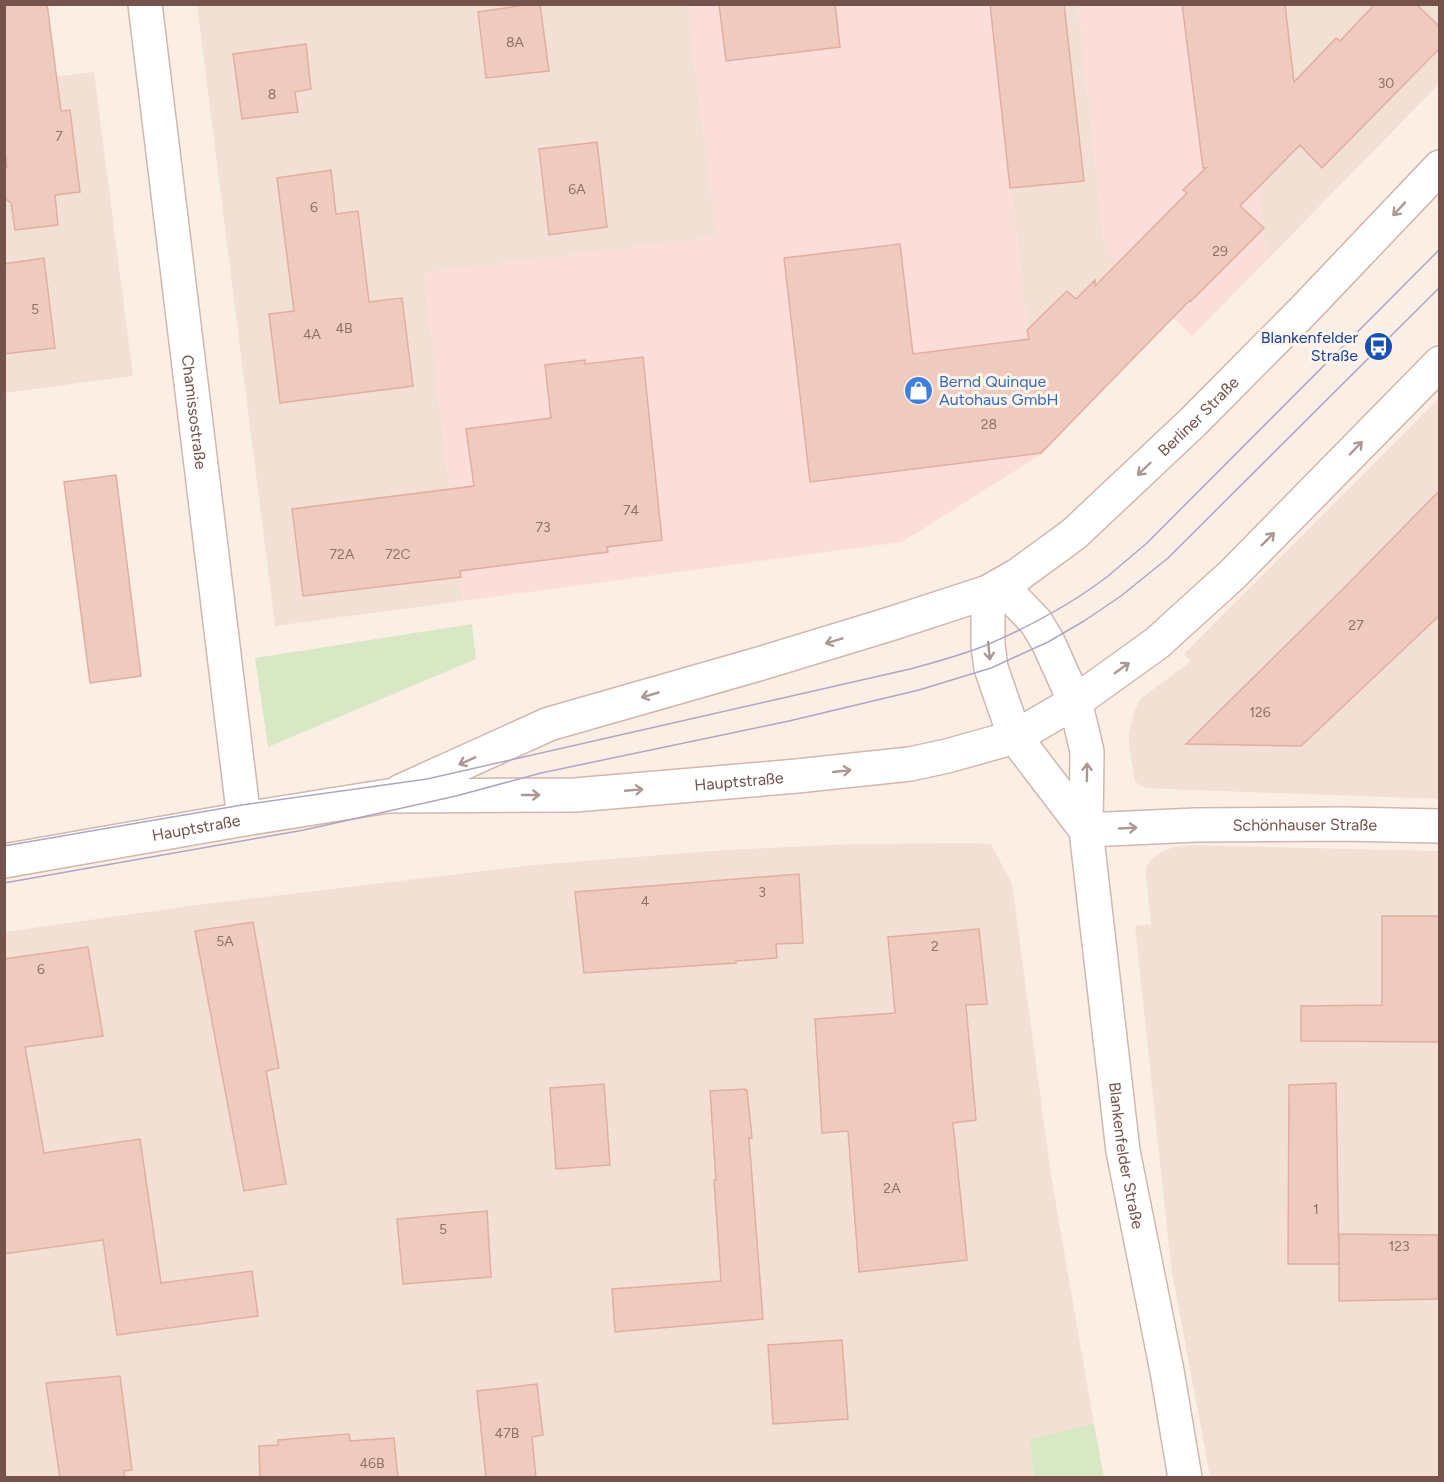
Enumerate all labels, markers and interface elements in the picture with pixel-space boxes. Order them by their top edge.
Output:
house number: 8A [506,34,525,51]
house number: 30 [1378,75,1394,92]
house number: 8 [268,86,276,103]
house number: 7 [55,128,63,145]
house number: 6A [568,181,586,198]
house number: 6 [310,199,318,216]
one-way arrow [1392,202,1407,217]
house number: 29 [1212,243,1228,260]
house number: 5 [31,301,39,318]
house number: 4B [335,320,353,337]
house number: 4A [303,326,322,343]
place label: Blankenfelder Straße [1261,328,1359,365]
bus stop icon: Blankenfelder Straße [1363,330,1395,362]
street label: Chamissostraße [178,354,211,471]
place label: Bernd Quinque Autohaus GmbH [939,372,1059,409]
street label: Berliner Straße [1154,372,1243,460]
shop icon: Bernd Quinque Autohaus GmbH [902,374,934,406]
house number: 28 [981,416,997,433]
one-way arrow [1349,441,1364,456]
one-way arrow [1136,462,1151,477]
house number: 74 [623,502,639,519]
house number: 73 [535,519,551,536]
one-way arrow [1261,531,1275,546]
house number: 72A [330,546,355,563]
house number: 72C [385,546,411,563]
house number: 27 [1348,617,1364,634]
one-way arrow [825,636,844,647]
one-way arrow [984,640,995,660]
one-way arrow [1114,662,1130,674]
one-way arrow [641,690,660,701]
house number: 126 [1249,704,1271,721]
one-way arrow [459,756,477,767]
one-way arrow [1081,762,1093,782]
one-way arrow [831,765,851,776]
street label: Hauptstraße [693,768,785,794]
one-way arrow [623,784,643,795]
one-way arrow [520,789,540,801]
street label: Hauptstraße [150,810,242,844]
street label: Schönhauser Straße [1233,814,1378,834]
one-way arrow [1117,823,1137,834]
house number: 3 [758,884,766,901]
house number: 4 [641,893,650,910]
house number: 5A [216,933,234,950]
house number: 2 [931,938,939,955]
house number: 6 [37,961,45,978]
street label: Blankenfelder Straße [1106,1081,1148,1231]
house number: 2A [883,1180,901,1197]
house number: 1 [1313,1201,1319,1218]
house number: 5 [439,1221,447,1238]
house number: 123 [1388,1238,1410,1255]
house number: 47B [495,1425,519,1442]
house number: 46B [359,1455,385,1472]

